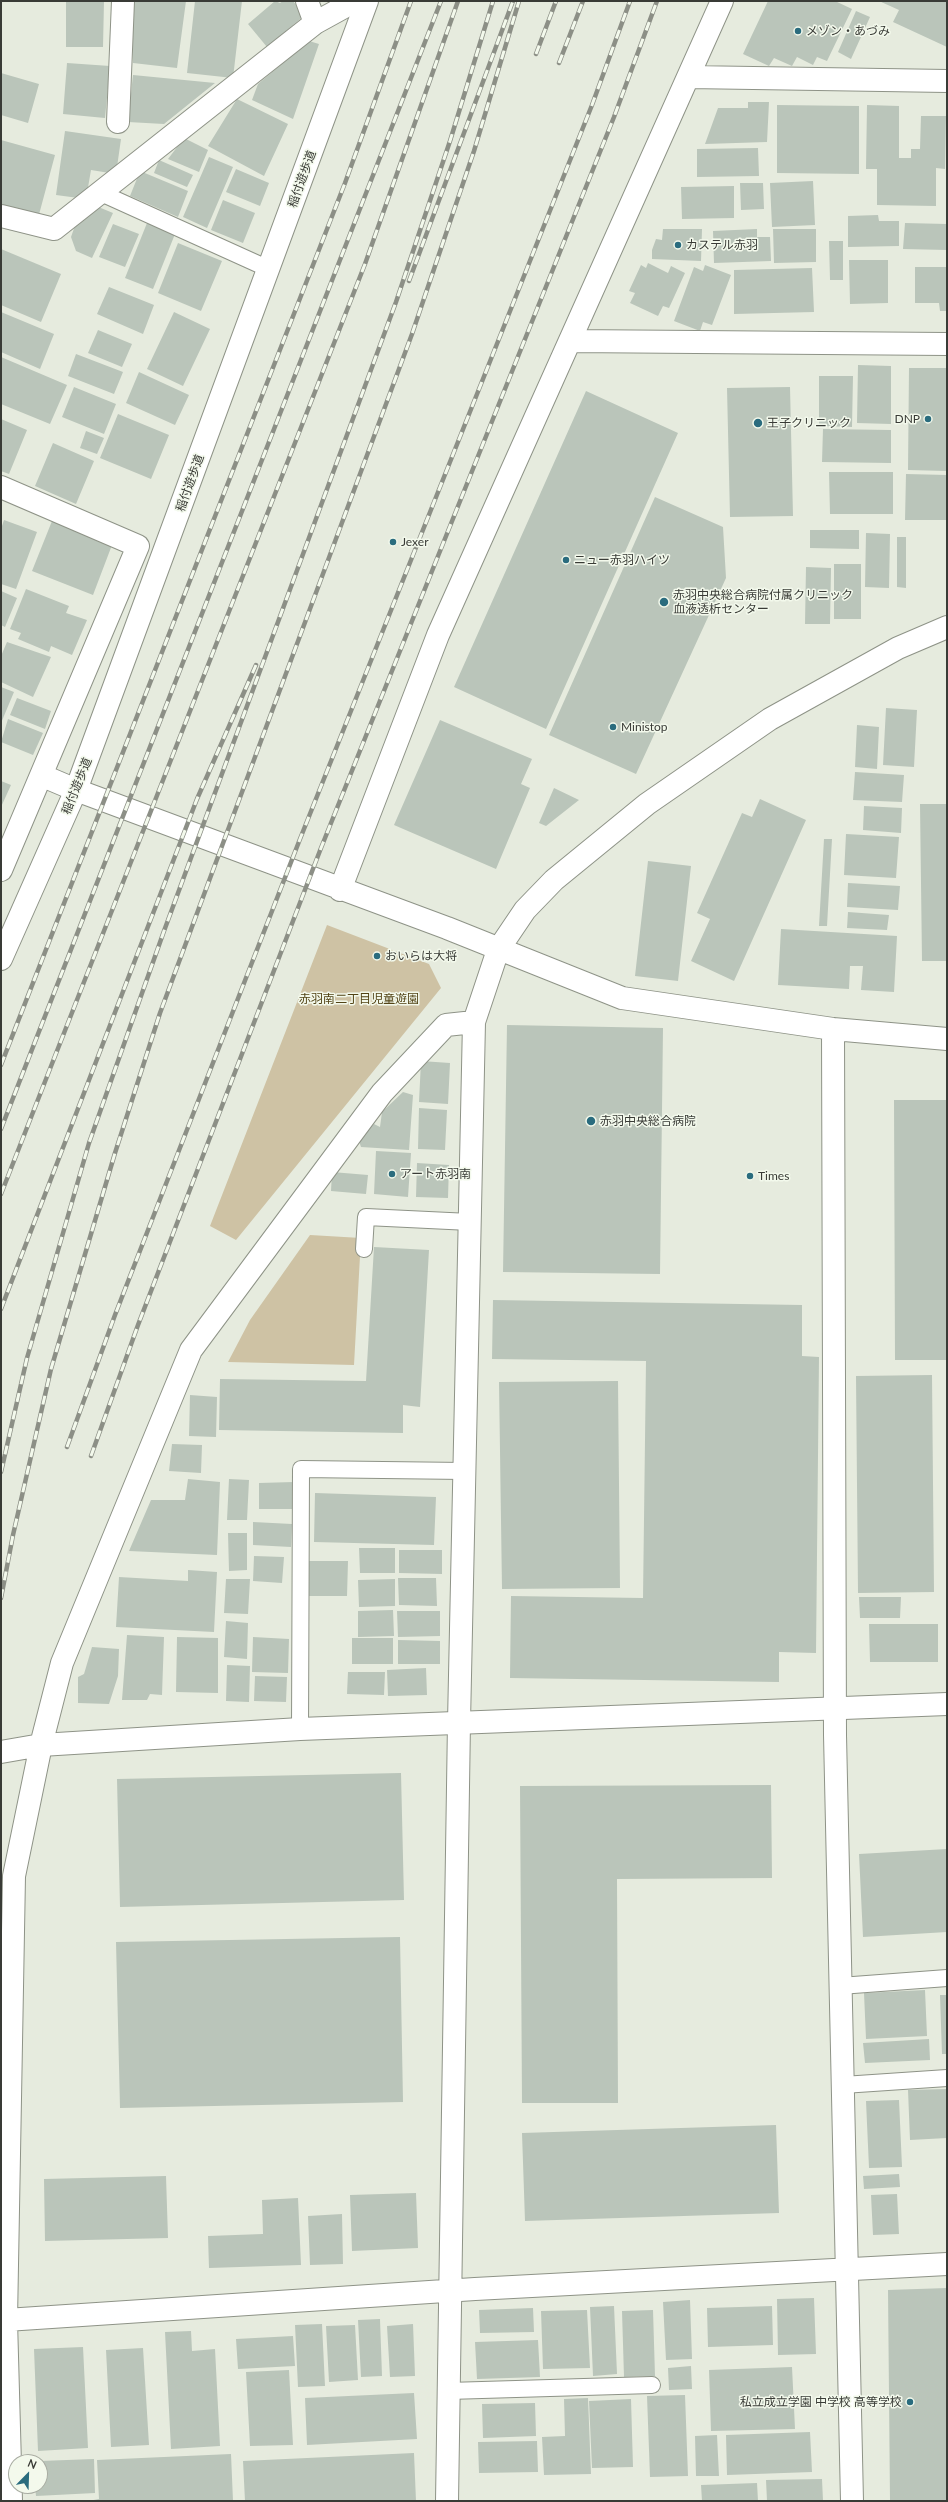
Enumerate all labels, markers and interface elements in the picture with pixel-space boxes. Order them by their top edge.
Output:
place label: メゾン・あづみ [806,24,890,38]
marker: メゾン・あづみ [793,26,803,36]
street label: 稲付遊歩道 [285,148,319,210]
place label: カステル赤羽 [686,238,758,252]
marker: カステル赤羽 [673,240,683,250]
place label: DNP [895,412,920,426]
marker: DNP [923,414,933,424]
place label: 王子クリニック [767,416,851,430]
marker: 王子クリニック [752,417,764,429]
street label: 稲付遊歩道 [173,452,207,514]
place label: Jexer [401,535,429,549]
marker: Jexer [388,537,398,547]
place label: ニュー赤羽ハイツ [574,553,670,567]
marker: ニュー赤羽ハイツ [561,555,571,565]
place label: 赤羽中央総合病院付属クリニック 血液透析センター [673,588,853,616]
marker: 赤羽中央総合病院付属クリニック 血液透析センター [658,596,670,608]
place label: Ministop [621,720,668,734]
marker: Ministop [608,722,618,732]
street label: 稲付遊歩道 [59,755,95,817]
place label: おいらは大将 [385,949,457,963]
marker: おいらは大将 [372,951,382,961]
park label: 赤羽南二丁目児童遊園 [299,992,419,1006]
place label: 赤羽中央総合病院 [600,1114,696,1128]
marker: 赤羽中央総合病院 [585,1115,597,1127]
place label: アート赤羽南 [400,1167,471,1181]
marker: アート赤羽南 [387,1169,397,1179]
place label: Times [758,1169,789,1183]
marker: Times [745,1171,755,1181]
place label: 私立成立学園 中学校 高等学校 [740,2395,902,2409]
marker: 私立成立学園 中学校 高等学校 [905,2397,915,2407]
north arrow [8,2454,48,2494]
text: N [26,2456,39,2471]

